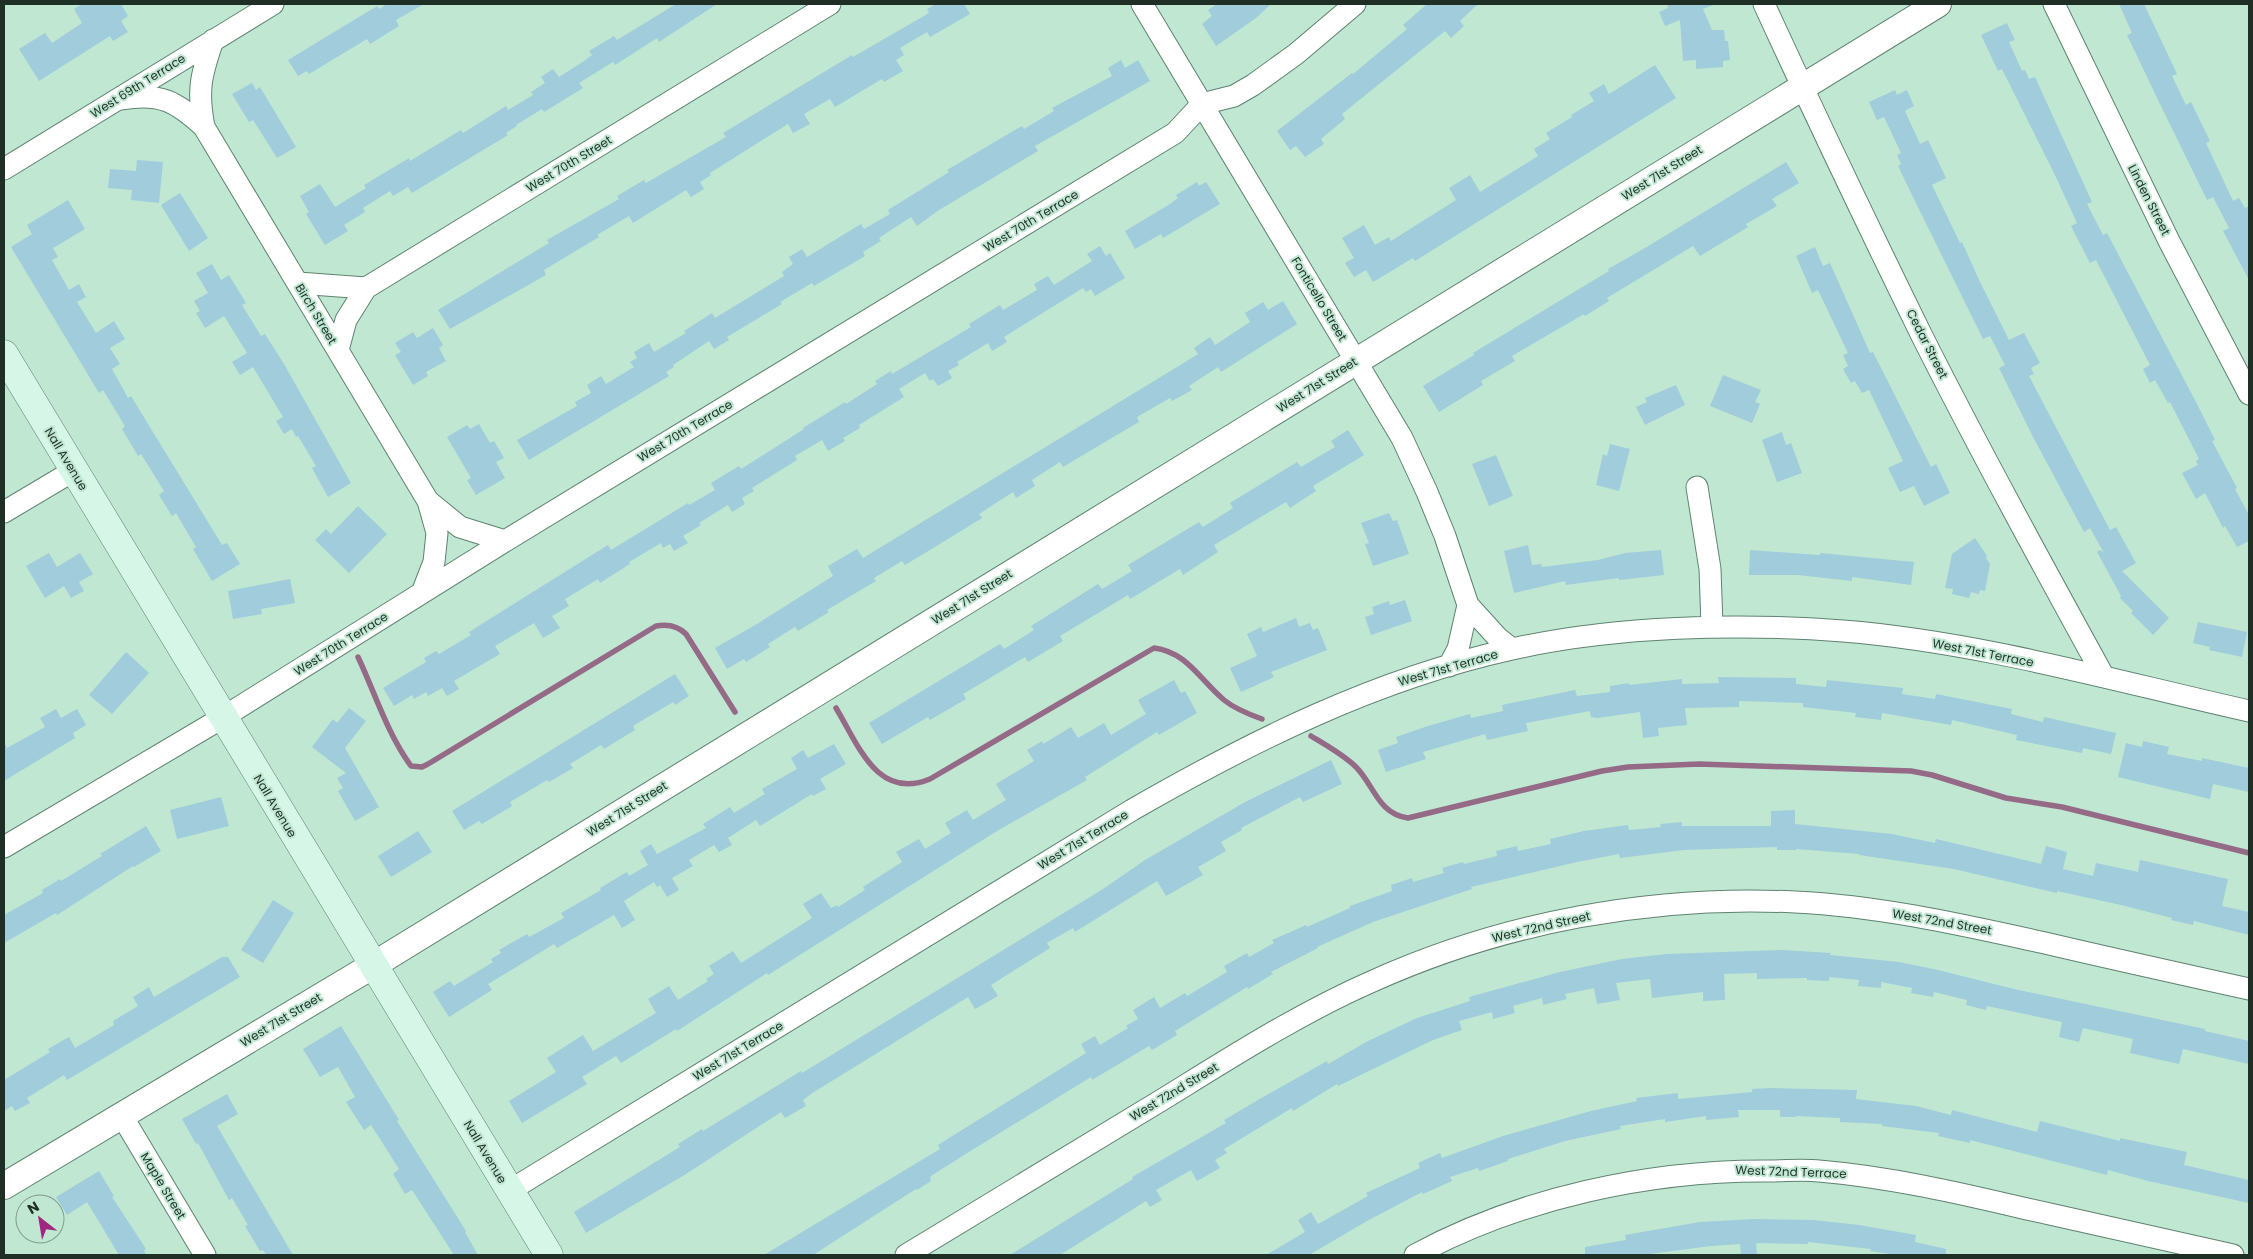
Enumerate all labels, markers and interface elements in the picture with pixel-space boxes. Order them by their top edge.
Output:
street label: West 69th Terrace [87,49,189,122]
street label: West 70th Street [523,131,615,196]
street label: West 71st Street [1618,141,1705,204]
street label: Linden Street [2124,161,2175,238]
street label: West 70th Terrace [980,185,1081,256]
street label: Fonticello Street [1288,253,1351,344]
street label: Birch Street [292,280,341,347]
street label: Cedar Street [1903,306,1952,381]
street label: West 71st Street [1273,353,1360,416]
street label: West 70th Terrace [634,395,735,466]
street label: Nall Avenue [41,424,92,493]
street label: West 71st Street [928,565,1015,628]
street label: West 70th Terrace [290,608,391,679]
street label: West 71st Terrace [1931,634,2035,671]
street label: West 71st Terrace [1396,645,1500,690]
street label: Nall Avenue [250,771,301,840]
street label: West 71st Street [583,777,670,840]
street label: West 71st Terrace [1034,806,1131,873]
street label: West 72nd Street [1891,904,1993,939]
street label: West 72nd Street [1490,907,1592,946]
street label: West 71st Street [237,989,325,1051]
street label: West 71st Terrace [689,1017,786,1084]
street label: West 72nd Street [1126,1058,1221,1125]
street label: Nall Avenue [460,1117,511,1186]
street label: Maple Street [137,1149,190,1222]
street label: West 72nd Terrace [1735,1161,1847,1182]
north arrow [15,1194,65,1244]
text: N [24,1197,43,1219]

